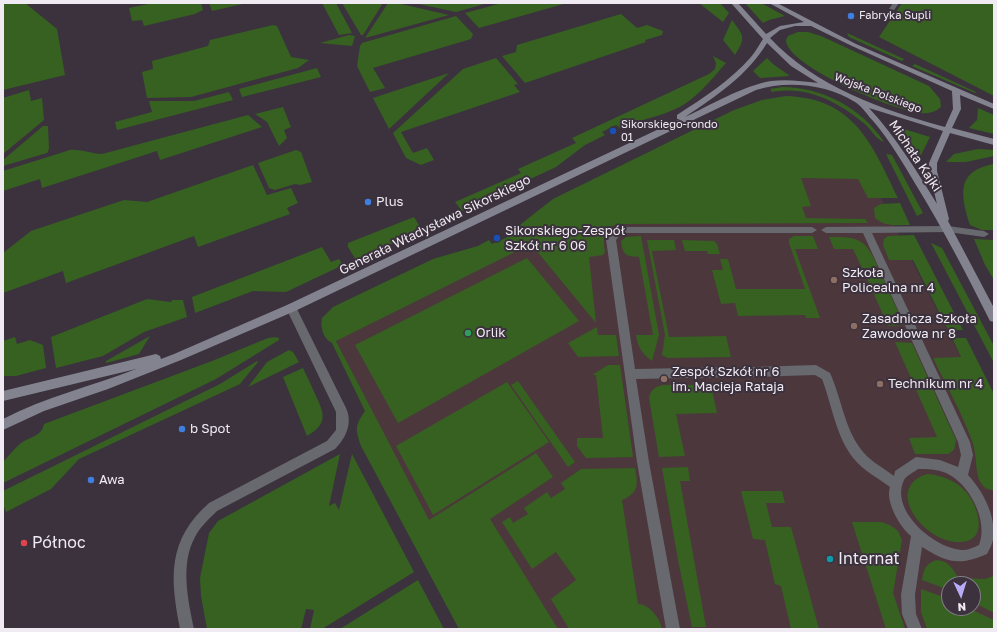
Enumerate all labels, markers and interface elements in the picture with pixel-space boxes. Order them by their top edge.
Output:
place label: Fabryka Supli [859,9,931,23]
marker: Fabryka Supli [846,11,856,21]
street label: Wojska Polskiego [832,70,924,116]
street label: Michała Kajki [885,117,945,195]
place label: Sikorskiego-rondo 01 [621,118,718,144]
marker: Sikorskiego-rondo 01 [608,126,618,136]
street label: Generała Władysława Sikorskiego [337,172,533,278]
place label: Plus [376,194,403,210]
marker: Plus [363,197,373,207]
place label: Sikorskiego-Zespół Szkół nr 6 06 [505,223,625,254]
marker: Sikorskiego-Zespół Szkół nr 6 06 [492,233,502,243]
place label: Szkoła Policealna nr 4 [842,265,935,296]
marker: Szkoła Policealna nr 4 [829,275,839,285]
place label: Zasadnicza Szkoła Zawodowa nr 8 [862,311,977,342]
marker: Zasadnicza Szkoła Zawodowa nr 8 [849,321,859,331]
place label: Orlik [476,325,506,341]
marker: Orlik [463,328,473,338]
place label: Zespół Szkół nr 6 im. Macieja Rataja [672,364,784,395]
marker: Zespół Szkół nr 6 im. Macieja Rataja [659,374,669,384]
place label: Technikum nr 4 [888,376,983,392]
marker: Technikum nr 4 [875,379,885,389]
place label: b Spot [190,421,231,437]
marker: b Spot [177,424,187,434]
place label: Awa [99,472,125,488]
marker: Awa [86,475,96,485]
place label: Północ [32,533,86,553]
marker: Północ [19,538,29,548]
place label: Internat [838,549,900,569]
marker: Internat [825,554,835,564]
north arrow [941,576,981,616]
text: N [957,601,966,614]

